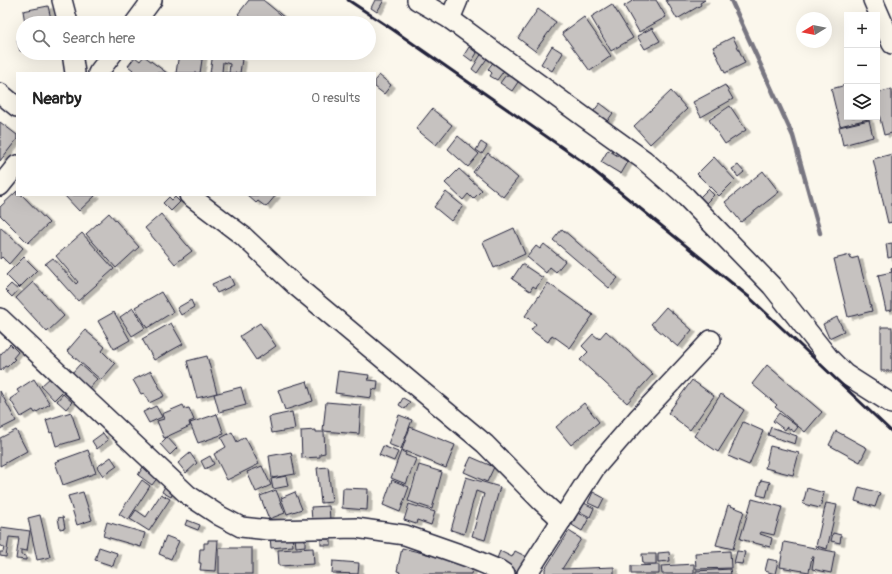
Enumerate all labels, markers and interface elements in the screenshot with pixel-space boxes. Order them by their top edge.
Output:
north arrow [796,12,832,48]
map controls [844,12,880,120]
button: + [844,12,880,48]
search box [16,16,376,60]
icon: search [30,27,52,49]
text: Search here [62,29,135,48]
button: − [844,48,880,84]
button: layers [844,84,880,120]
text: Nearby [32,88,81,109]
text: 0 results [311,90,360,106]

